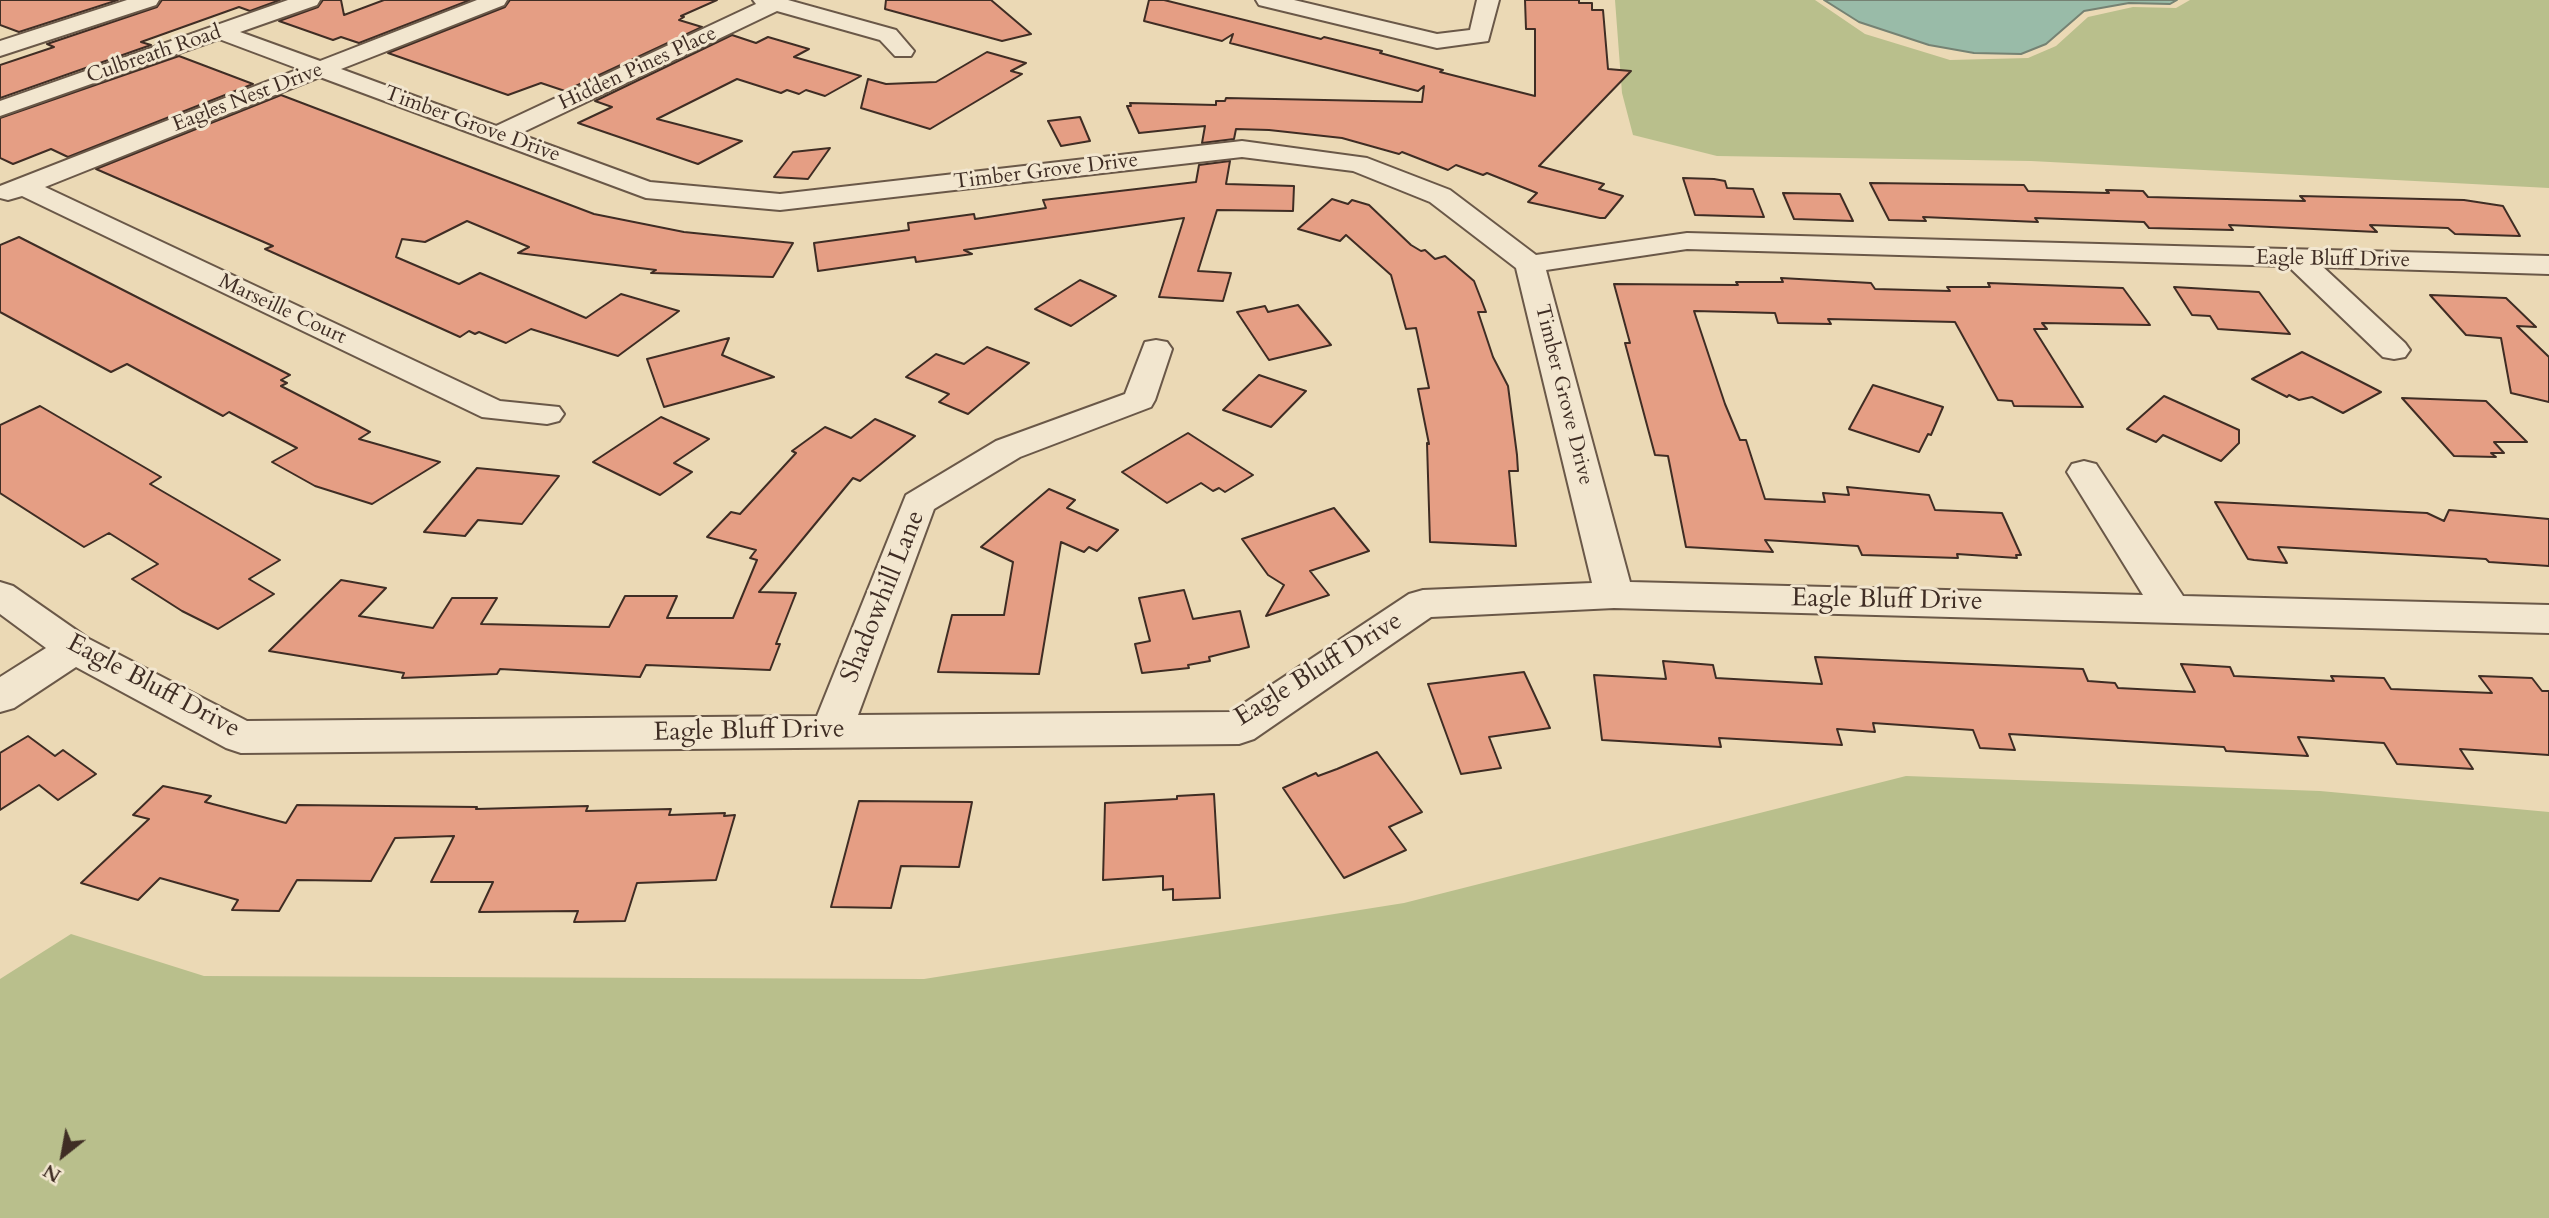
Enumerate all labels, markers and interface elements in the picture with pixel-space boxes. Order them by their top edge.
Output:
street label: Culbreath Road [84,20,224,90]
street label: Hidden Pines Place [555,21,721,117]
street label: Eagles Nest Drive [169,58,327,138]
street label: Timber Grove Drive [381,81,563,169]
street label: Timber Grove Drive [952,148,1140,196]
street label: Eagle Bluff Drive [2256,246,2410,274]
street label: Marseille Court [214,269,350,351]
street label: Timber Grove Drive [1528,302,1598,488]
street label: Shadowhill Lane [835,506,933,688]
street label: Eagle Bluff Drive [1791,584,1983,618]
street label: Eagle Bluff Drive [1230,606,1408,734]
street label: Eagle Bluff Drive [61,628,245,746]
street label: Eagle Bluff Drive [653,715,845,749]
north arrow [28,1120,98,1190]
text: N [38,1158,66,1188]

